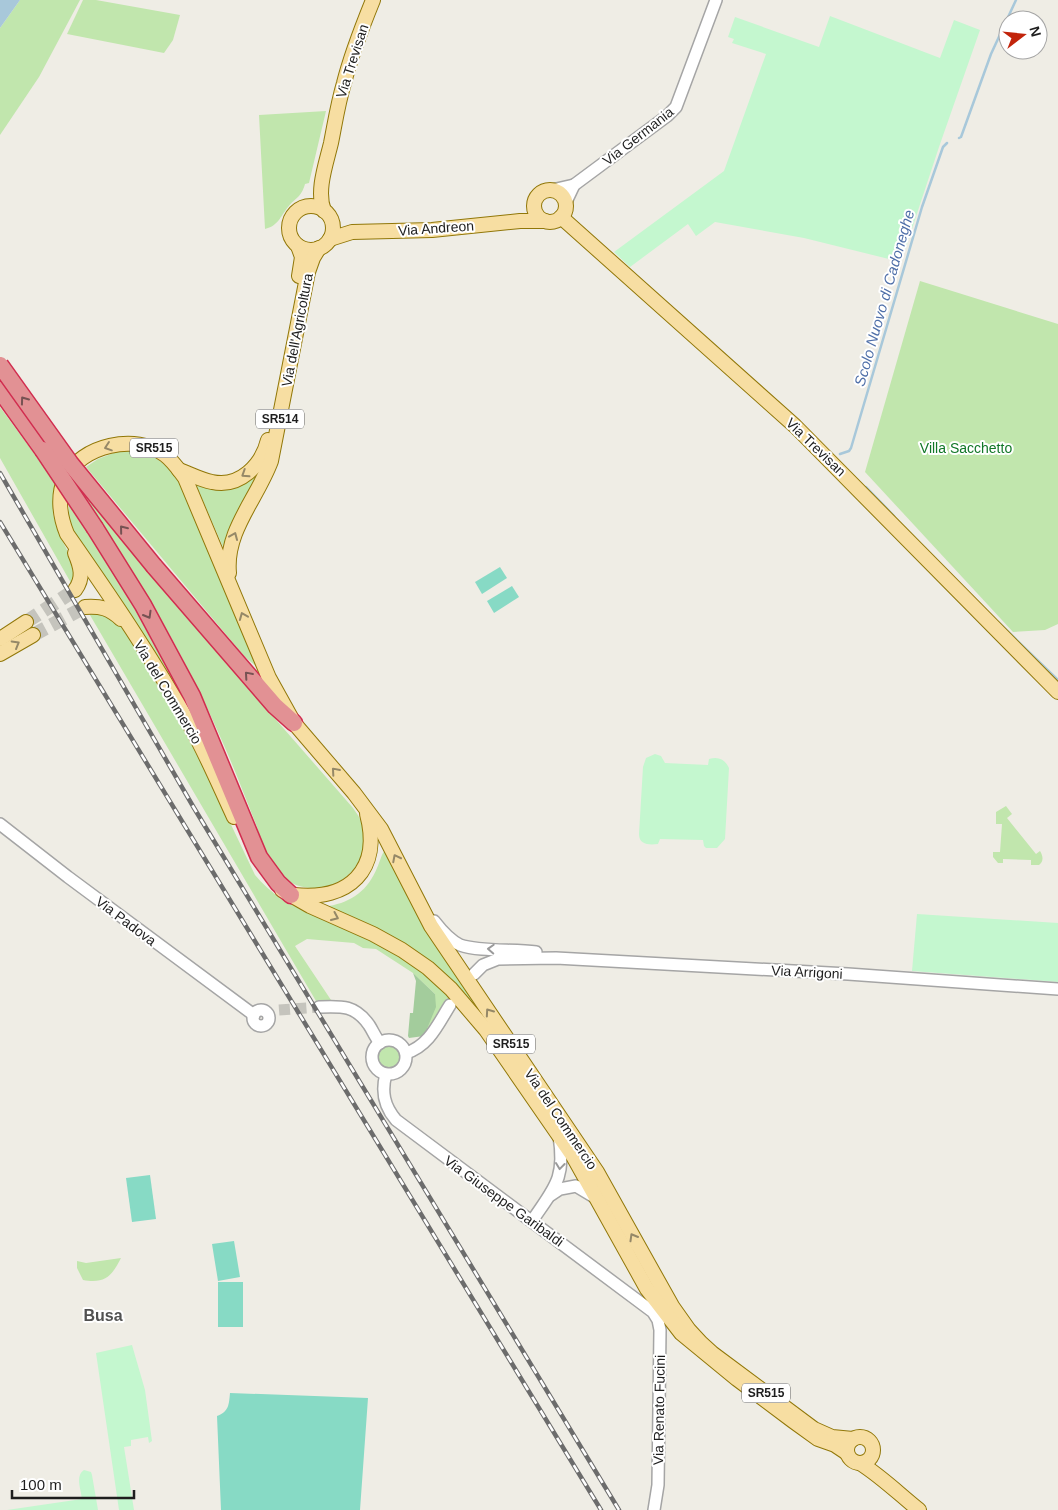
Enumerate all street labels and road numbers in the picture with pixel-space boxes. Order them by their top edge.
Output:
street label: Via Trevisan [333,22,371,100]
street label: Via Germania [599,103,677,169]
street label: Via Andreon [398,217,474,239]
street label: Via dell'Agricoltura [278,272,316,388]
road number: SR514 [256,409,304,428]
street label: Via Trevisan [783,415,849,479]
road number: SR515 [130,438,178,458]
street label: Via del Commercio [131,637,205,747]
street label: Via Padova [93,893,159,949]
street label: Via Arrigoni [771,962,843,982]
road number: SR515 [487,1034,535,1054]
street label: Via del Commercio [521,1066,601,1173]
street label: Via Giuseppe Garibaldi [441,1152,567,1250]
street label: Via Renato Fucini [650,1355,668,1465]
road number: SR515 [742,1384,790,1402]

